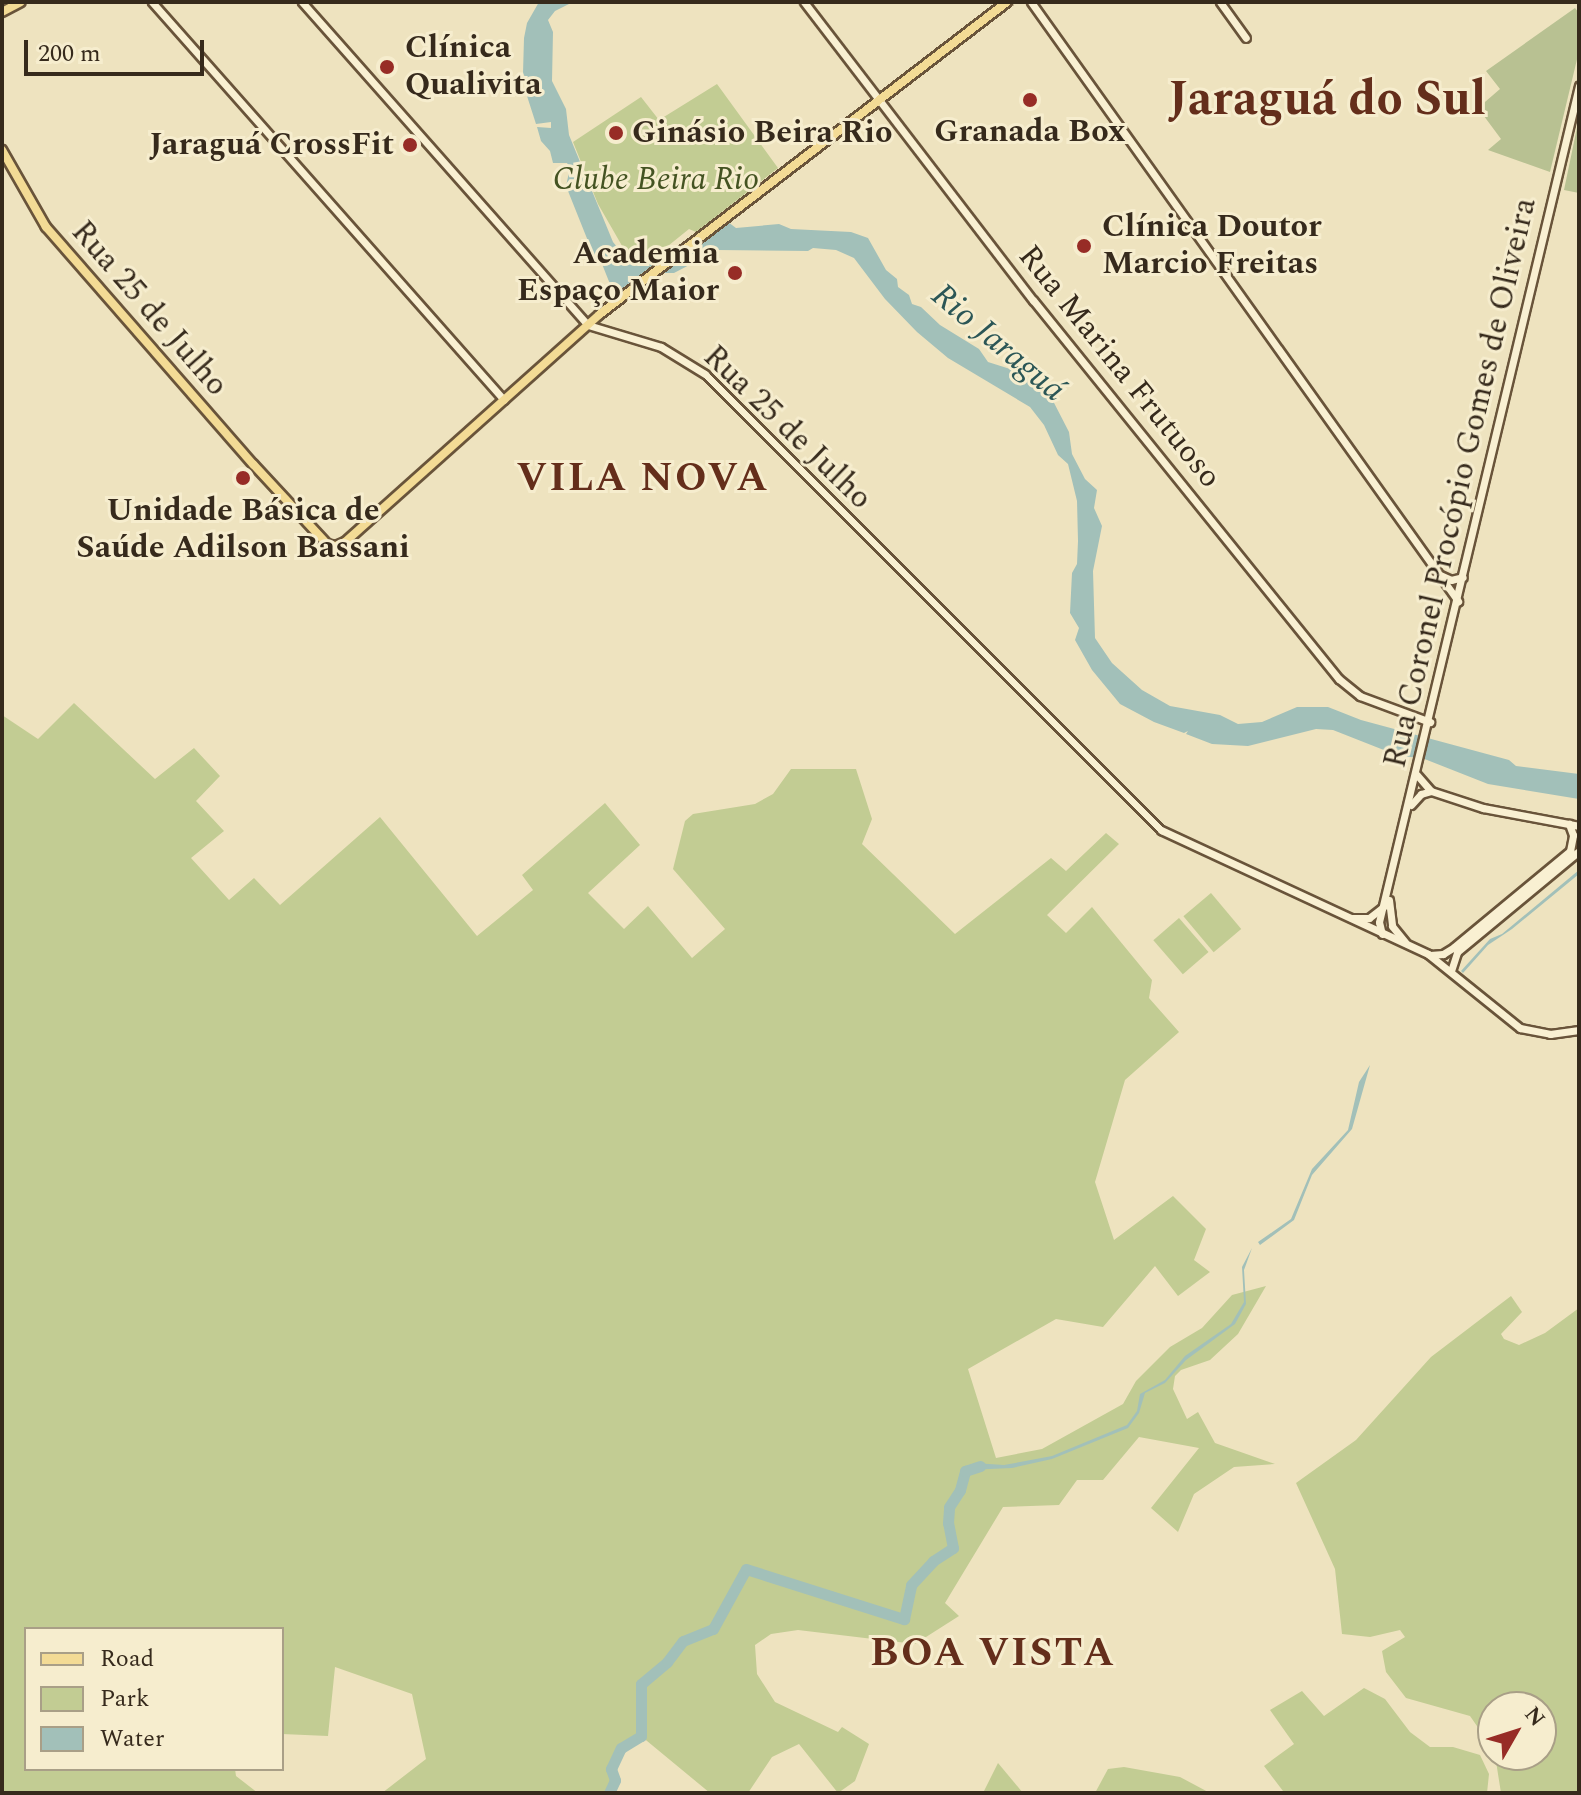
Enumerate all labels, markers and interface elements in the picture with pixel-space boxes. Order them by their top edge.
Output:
scale bar [28,24,208,74]
place label: Clínica Qualivita [405,30,542,105]
text: 200 m [38,36,101,72]
marker: Clínica Qualivita [376,56,398,78]
district label: Jaraguá do Sul [1168,71,1486,129]
marker: Granada Box [1021,91,1039,109]
place label: Granada Box [934,113,1126,151]
place label: Ginásio Beira Rio [632,114,892,152]
marker: Ginásio Beira Rio [607,124,625,142]
place label: Jaraguá CrossFit [149,126,394,164]
marker: Jaraguá CrossFit [401,136,419,154]
park label: Clube Beira Rio [553,161,759,199]
street label: Rua Coronel Procópio Gomes de Oliveira [1377,194,1545,772]
place label: Clínica Doutor Marcio Freitas [1102,209,1322,284]
street label: Rua 25 de Julho [62,214,236,404]
marker: Clínica Doutor Marcio Freitas [1073,235,1095,257]
place label: Academia Espaço Maior [517,236,719,311]
street label: Rua Marina Frutuoso [1009,238,1229,496]
marker: Academia Espaço Maior [726,264,744,282]
water label: Rio Jaraguá [923,275,1073,411]
street label: Rua 25 de Julho [695,338,879,518]
district label: VILA NOVA [517,455,769,503]
marker: Unidade Básica de Saúde Adilson Bassani [232,467,254,489]
place label: Unidade Básica de Saúde Adilson Bassani [76,493,410,568]
legend [24,1627,284,1771]
district label: BOA VISTA [870,1630,1116,1678]
text: Road [100,1641,154,1677]
text: Park [100,1681,150,1717]
north arrow [1477,1691,1557,1771]
text: N [1516,1699,1553,1734]
text: Water [100,1721,164,1757]

